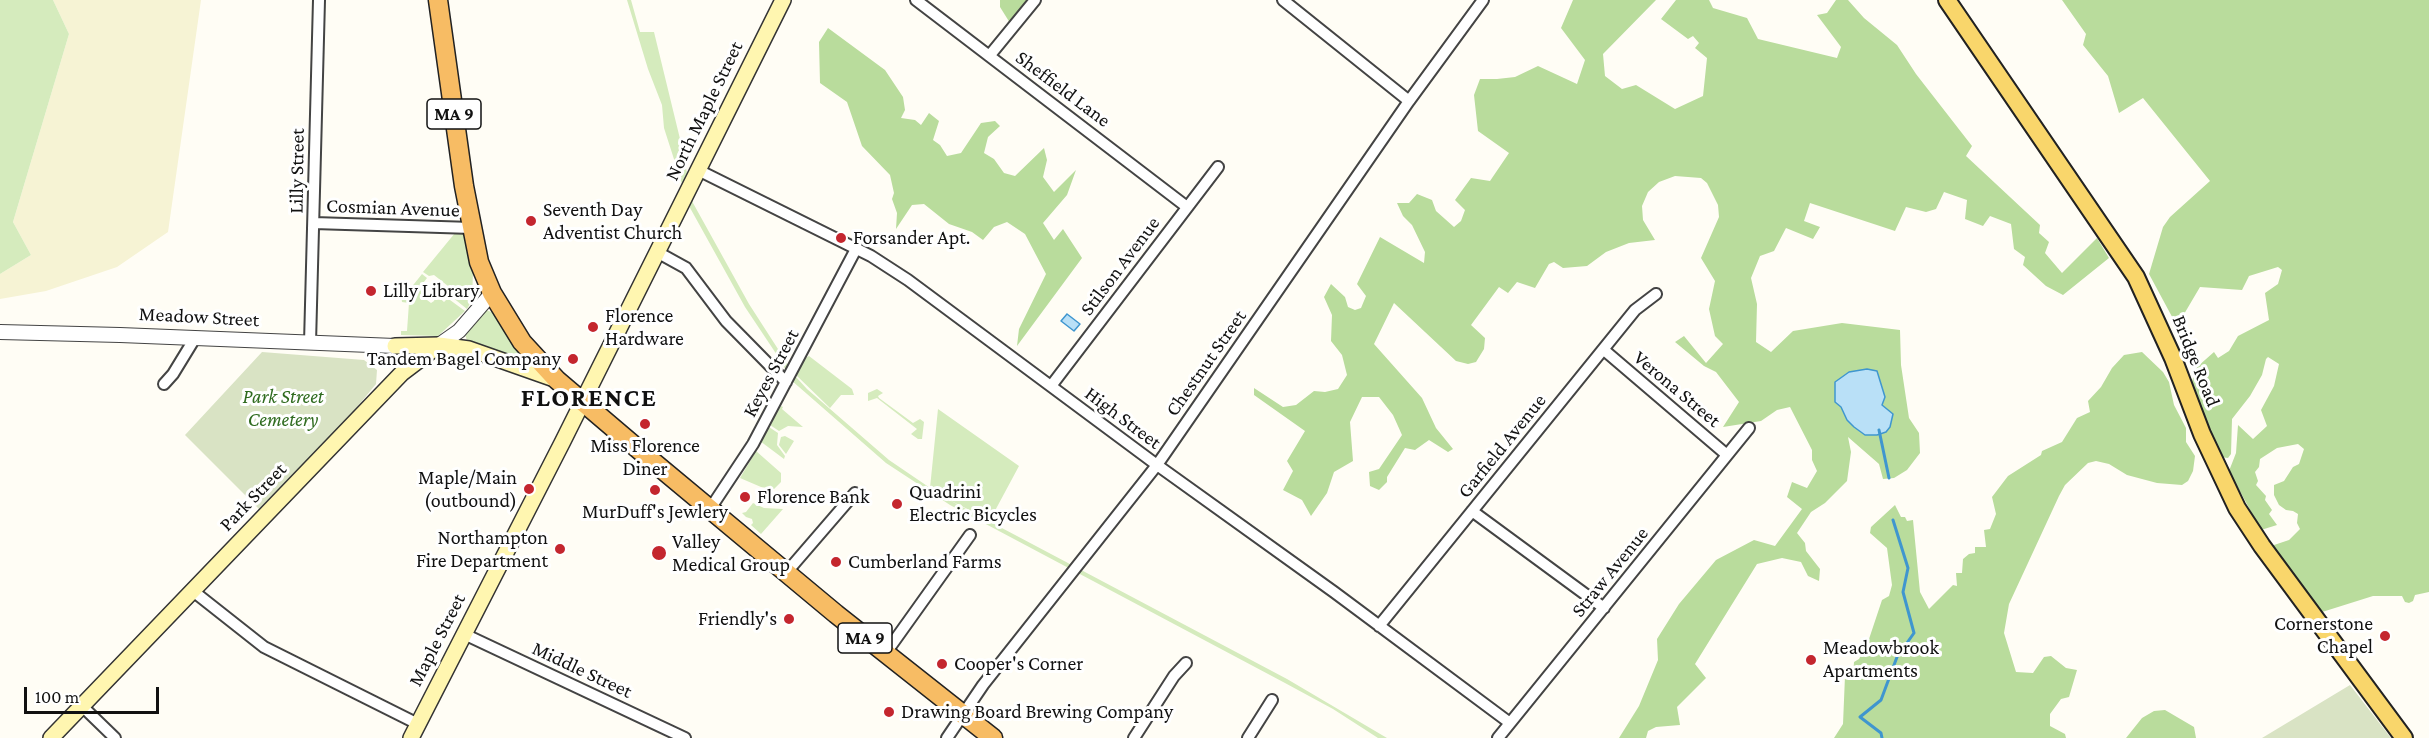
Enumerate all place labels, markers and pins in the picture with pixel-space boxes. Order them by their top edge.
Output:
place label: Seventh Day Adventist Church [543,198,682,245]
marker: Seventh Day Adventist Church [524,214,538,228]
place label: Forsander Apt. [853,226,970,250]
marker: Forsander Apt. [834,231,848,245]
place label: Lilly Library [383,279,480,303]
marker: Lilly Library [364,284,378,298]
place label: Florence Hardware [605,304,684,351]
marker: Florence Hardware [586,320,600,334]
place label: Tandem Bagel Company [367,347,561,371]
marker: Tandem Bagel Company [566,352,580,366]
marker: Miss Florence Diner [638,417,652,431]
place label: Miss Florence Diner [590,434,700,481]
place label: Maple/Main (outbound) [418,466,517,513]
place label: Quadrini Electric Bicycles [909,480,1037,527]
marker: Maple/Main (outbound) [522,482,536,496]
marker: MurDuff's Jewlery [648,483,662,497]
place label: Florence Bank [757,485,870,509]
marker: Florence Bank [738,490,752,504]
marker: Quadrini Electric Bicycles [890,497,904,511]
place label: MurDuff's Jewlery [582,500,728,524]
place label: Northampton Fire Department [416,526,548,573]
place label: Valley Medical Group [672,530,790,577]
marker: Northampton Fire Department [553,542,567,556]
marker: Valley Medical Group [650,544,668,562]
place label: Cumberland Farms [848,550,1002,574]
marker: Cumberland Farms [829,555,843,569]
place label: Friendly's [698,607,777,631]
marker: Friendly's [782,612,796,626]
place label: Cornerstone Chapel [2274,612,2373,659]
marker: Cornerstone Chapel [2378,629,2392,643]
place label: Meadowbrook Apartments [1823,636,1939,683]
place label: Cooper's Corner [954,652,1083,676]
marker: Meadowbrook Apartments [1804,653,1818,667]
marker: Cooper's Corner [935,657,949,671]
place label: Drawing Board Brewing Company [901,700,1173,724]
marker: Drawing Board Brewing Company [882,705,896,719]

